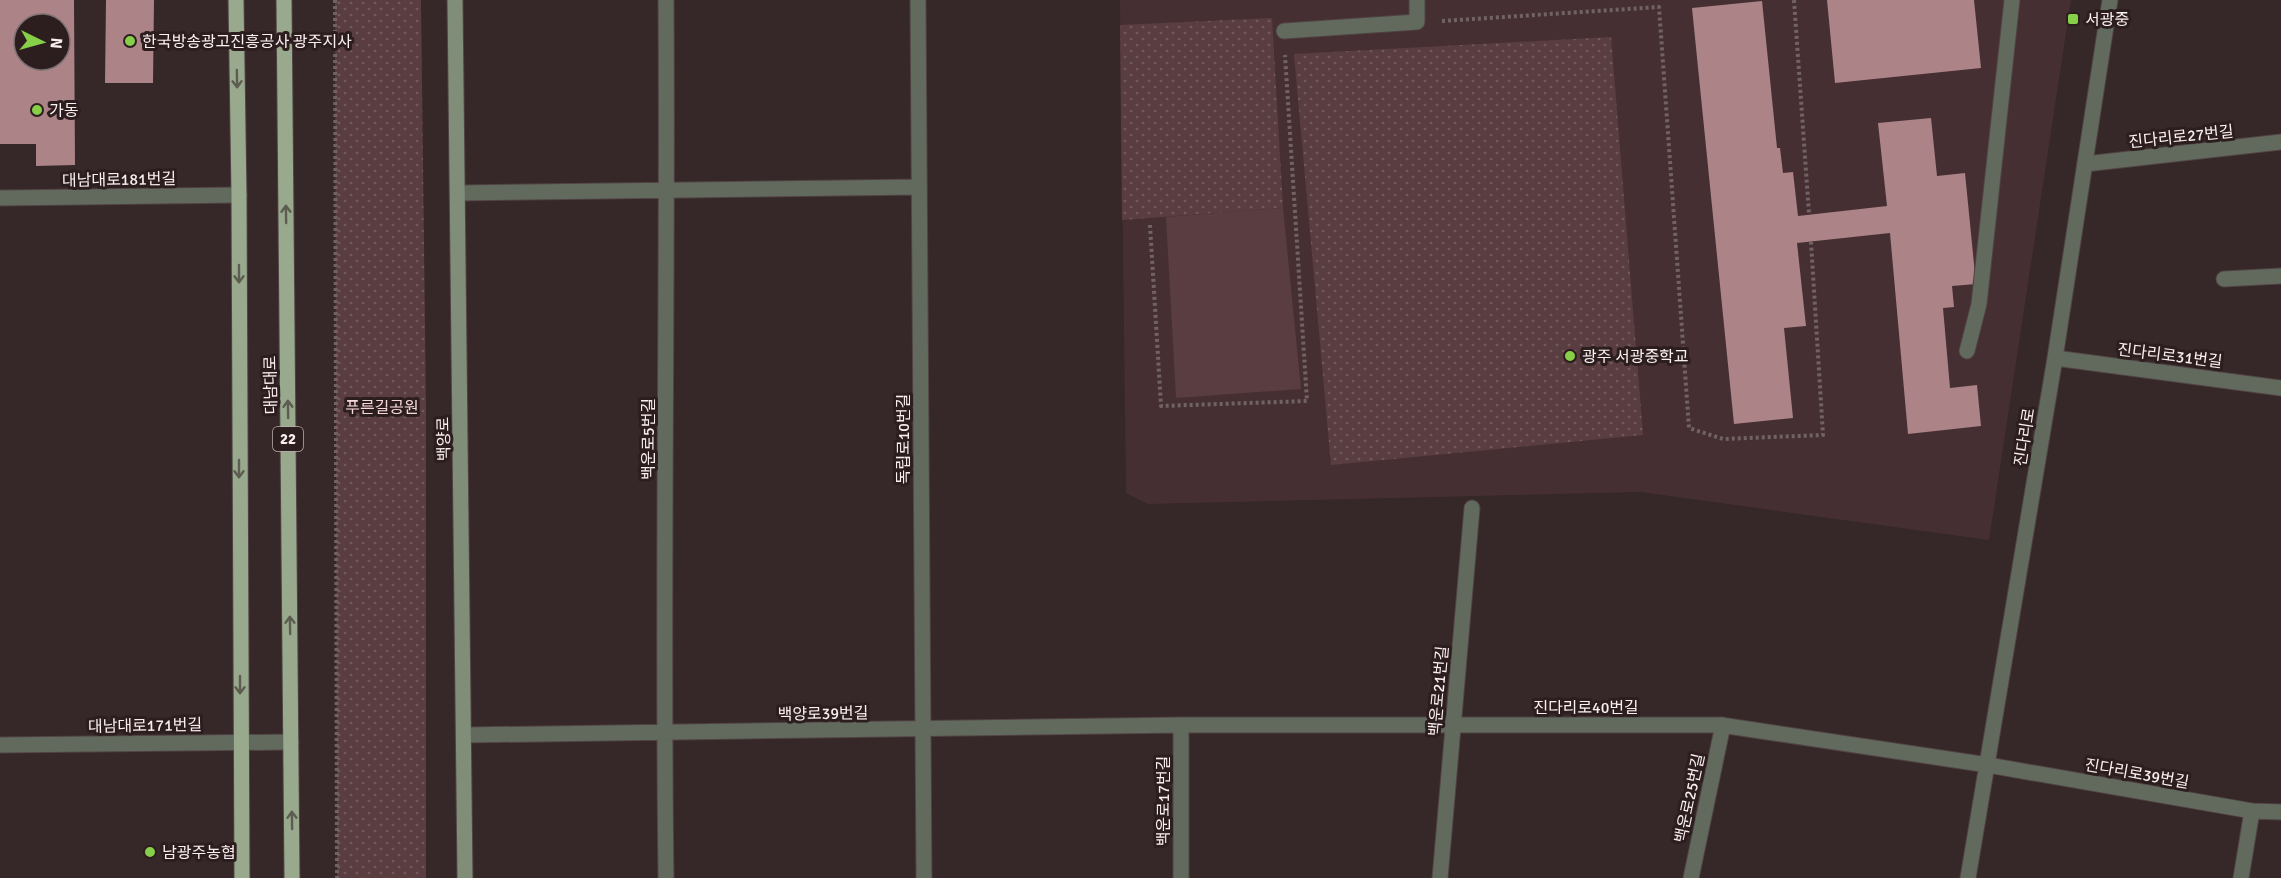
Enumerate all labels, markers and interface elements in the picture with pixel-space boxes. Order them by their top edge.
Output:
place label: 서광중 [2085,10,2129,30]
north arrow [12,12,72,72]
marker: 서광중 [2066,12,2080,26]
place label: 한국방송광고진흥공사 광주지사 [142,32,352,52]
marker: 한국방송광고진흥공사 광주지사 [123,34,137,48]
text: N [45,37,66,50]
one-way arrow [231,69,243,89]
place label: 가동 [49,101,79,121]
marker: 가동 [30,103,44,117]
street label: 진다리로27번길 [2128,122,2235,152]
street label: 대남대로181번길 [62,169,176,191]
one-way arrow [280,204,292,224]
one-way arrow [233,264,245,284]
street label: 진다리로31번길 [2116,340,2224,372]
place label: 광주 서광중학교 [1582,347,1689,367]
marker: 광주 서광중학교 [1563,349,1577,363]
street label: 대남대로 [260,355,282,415]
street label: 독립로10번길 [894,394,914,484]
park label: 푸른길공원 [345,398,419,418]
street label: 백운로5번길 [639,398,659,480]
one-way arrow [282,399,294,419]
street label: 진다리로 [2011,406,2040,468]
street label: 백양로 [434,416,454,461]
road number: 22 [273,427,303,451]
one-way arrow [234,459,245,479]
one-way arrow [284,615,296,635]
street label: 백운로21번길 [1425,645,1453,737]
one-way arrow [234,675,246,695]
street label: 진다리로40번길 [1533,698,1639,718]
street label: 백양로39번길 [777,703,869,725]
street label: 대남대로171번길 [88,715,202,737]
street label: 백운로25번길 [1671,752,1709,845]
street label: 진다리로39번길 [2083,755,2191,793]
street label: 백운로17번길 [1154,756,1174,846]
one-way arrow [286,810,298,830]
place label: 남광주농협 [162,843,236,863]
marker: 남광주농협 [143,845,157,859]

